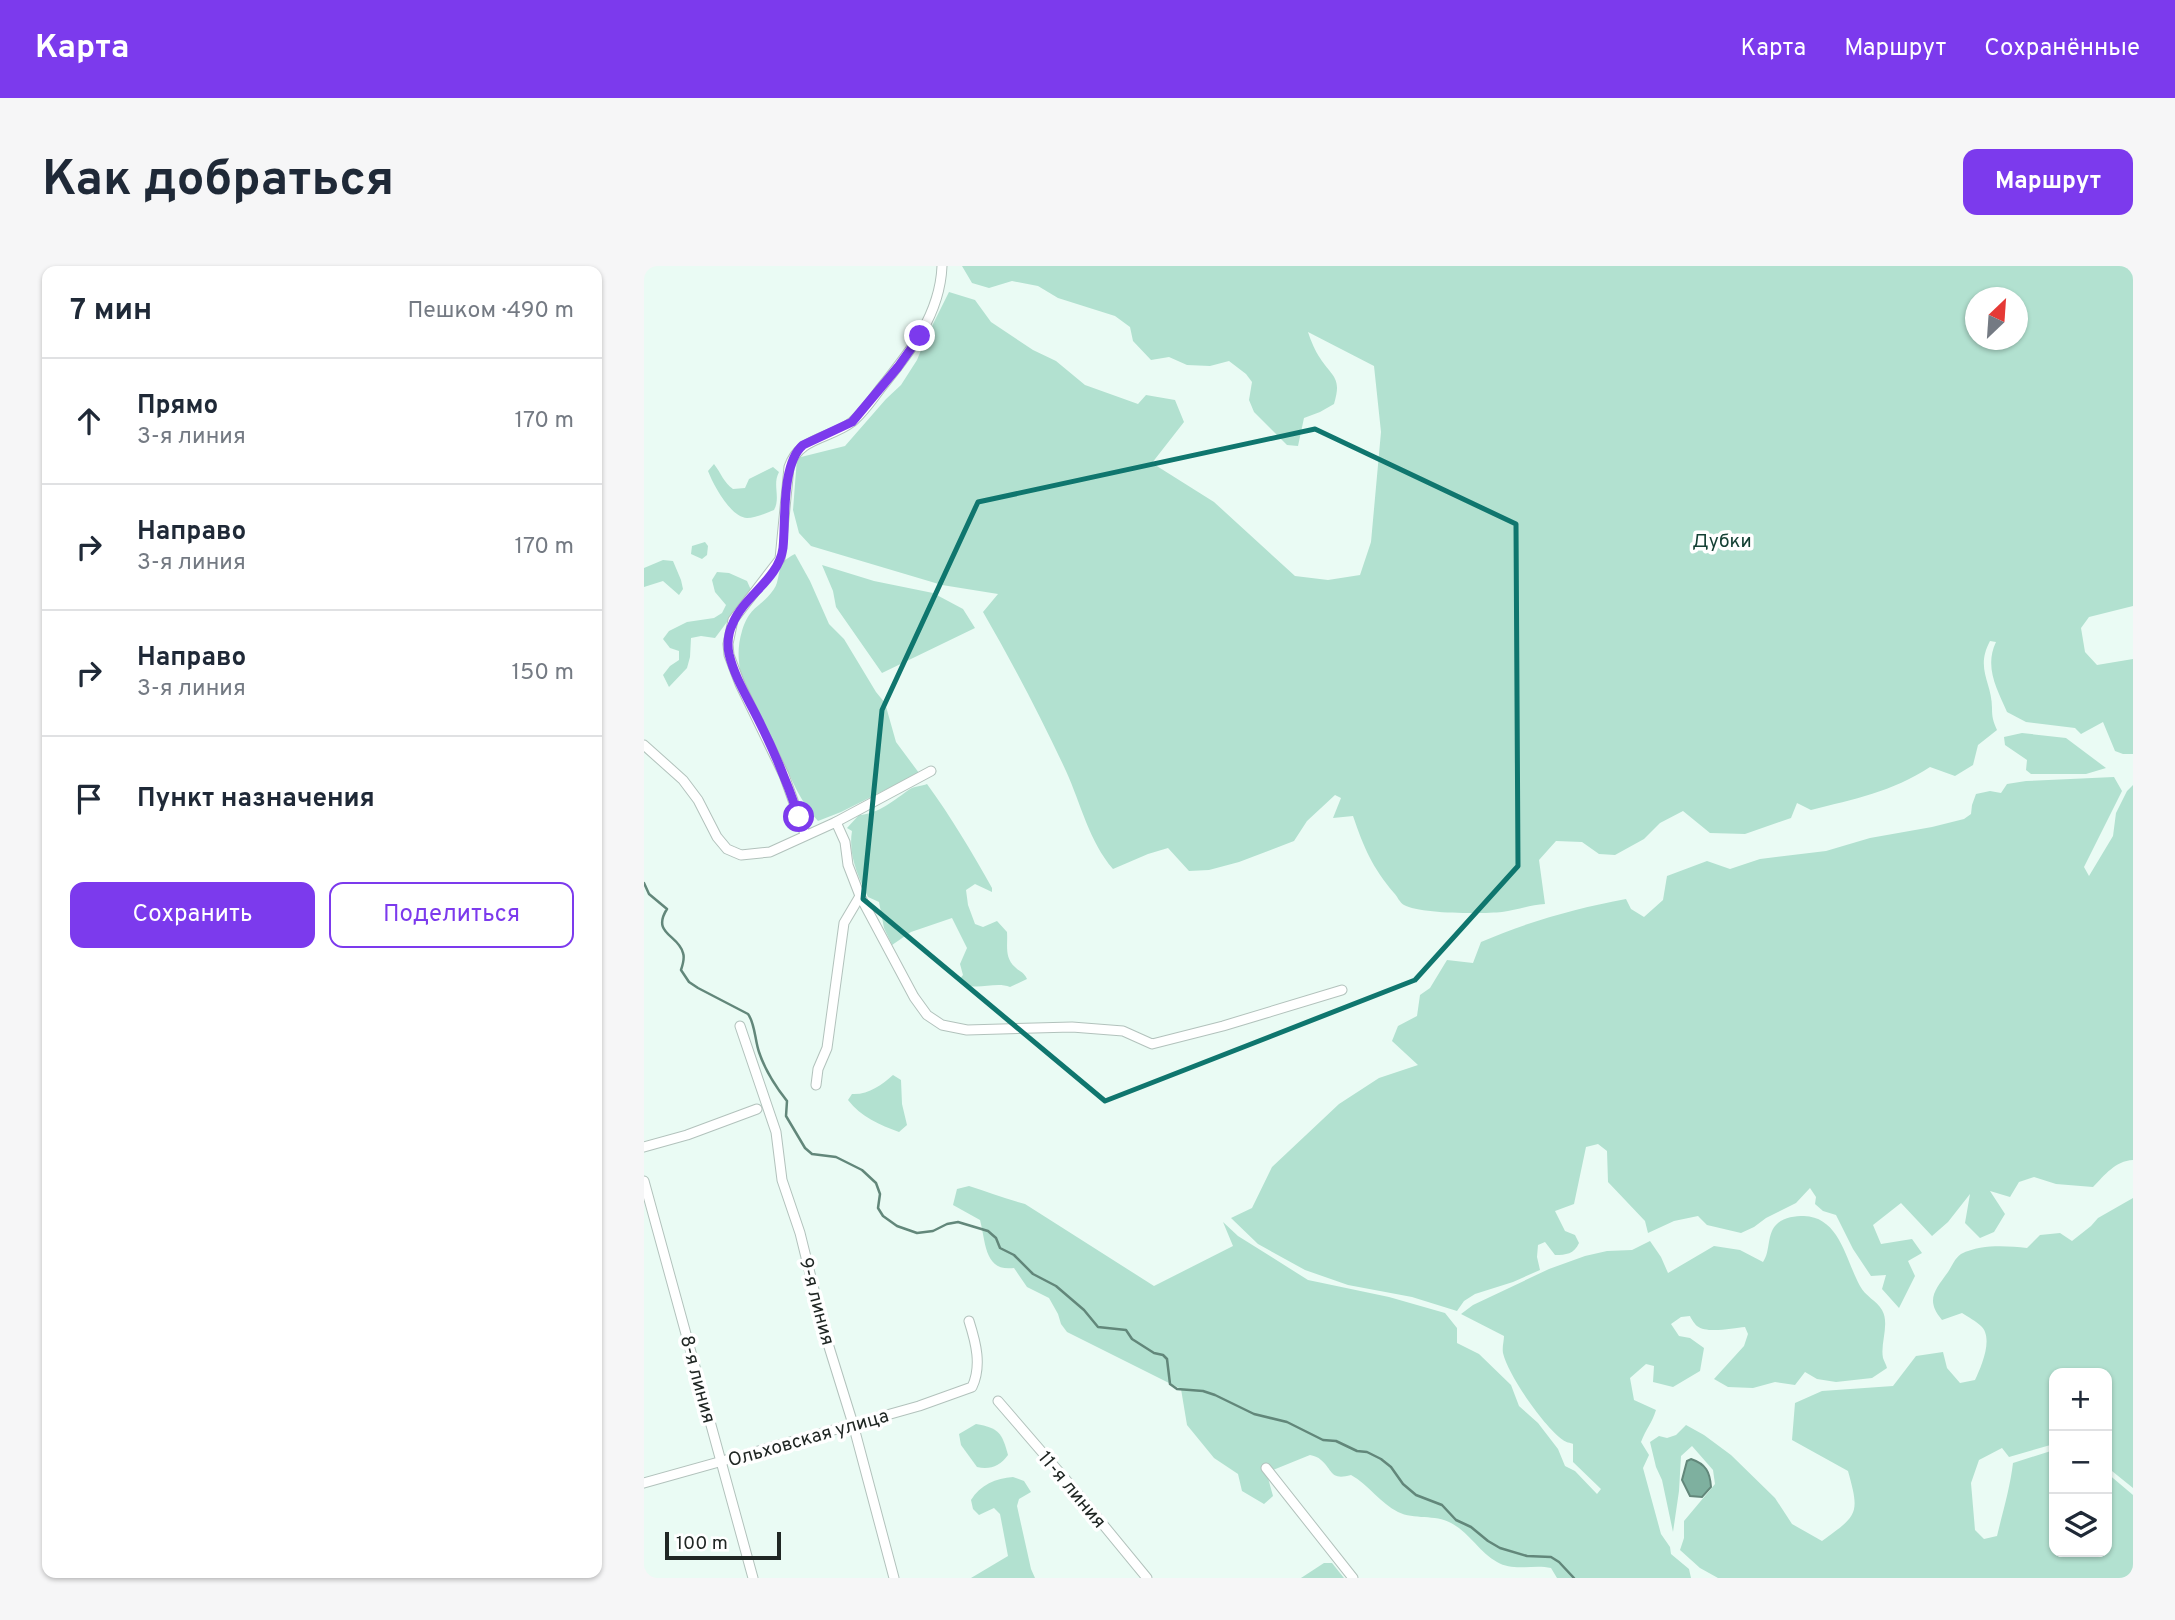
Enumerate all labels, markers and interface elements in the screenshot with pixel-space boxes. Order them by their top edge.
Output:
text: Карта [35,28,129,70]
text: Карта [1740,34,1806,64]
text: Маршрут [1844,34,1946,64]
text: Сохранённые [1984,34,2140,64]
button: Маршрут [1963,149,2133,215]
text: Как добраться [42,151,394,213]
north arrow [1965,287,2028,350]
text: 7 мин [70,293,152,330]
text: Пешком · 490 m [407,297,574,326]
route end [904,320,935,351]
text: Прямо [137,390,218,423]
icon: ahead [70,402,108,440]
text: 170 m [515,407,574,436]
text: 3-я линия [137,423,246,452]
text: Направо [137,516,246,549]
icon: right [70,528,108,566]
park label: Дубки [1692,530,1752,554]
text: 170 m [515,533,574,562]
text: 3-я линия [137,549,246,578]
text: Направо [137,642,246,675]
icon: right [70,654,108,692]
text: 150 m [512,659,574,688]
text: 3-я линия [137,675,246,704]
icon: arrive [70,780,108,818]
text: Пункт назначения [137,783,375,816]
route start [783,801,814,832]
button: Сохранить [70,882,315,948]
button: Поделиться [329,882,574,948]
street label: 9-я линия [793,1255,839,1348]
street label: 8-я линия [674,1333,720,1426]
map controls [2049,1368,2112,1557]
button: + [2049,1368,2112,1431]
street label: Ольховская улица [725,1404,892,1473]
button: − [2049,1431,2112,1494]
street label: 11-я линия [1032,1447,1111,1534]
button: layers [2049,1494,2112,1557]
scale bar [665,1529,780,1561]
text: 100 m [676,1532,728,1556]

